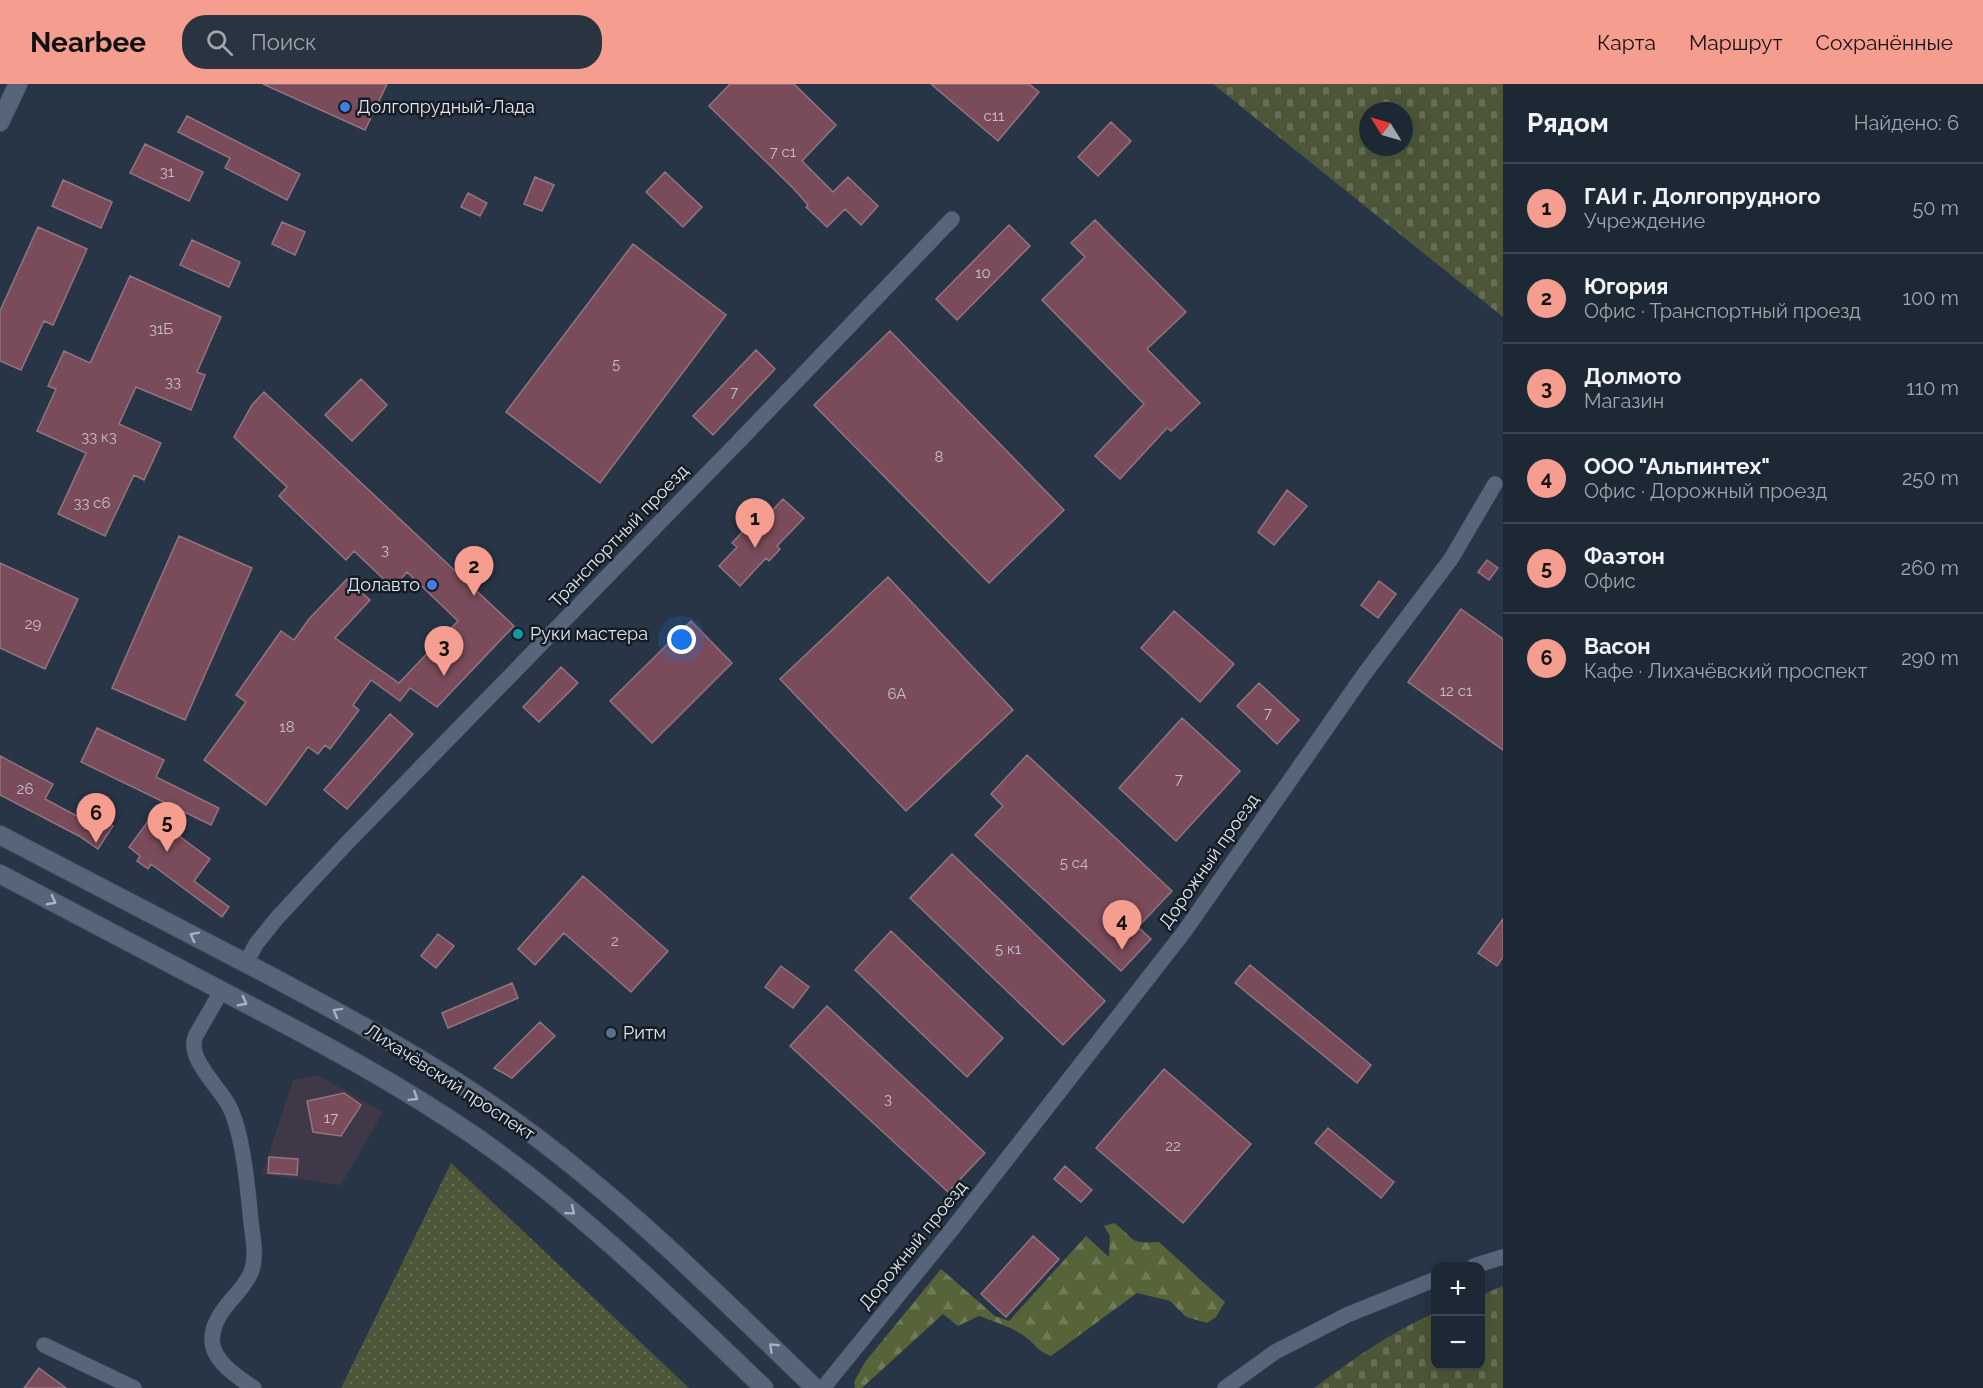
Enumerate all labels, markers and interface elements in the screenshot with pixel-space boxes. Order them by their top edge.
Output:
search box [182,15,602,69]
text: Nearbee [30,26,146,59]
icon: search [203,26,236,59]
text: Поиск [251,29,316,55]
text: Карта [1597,30,1656,55]
text: Маршрут [1689,30,1782,55]
text: Сохранённые [1815,30,1953,55]
place label: Долгопрудный-Лада [357,96,535,117]
marker: Долгопрудный-Лада [338,100,352,114]
north arrow [1359,102,1413,156]
house number: с11 [983,107,1005,125]
text: Рядом [1527,108,1609,138]
text: Найдено: 6 [1854,111,1959,135]
house number: 7 с1 [770,143,797,161]
house number: 31 [160,163,175,181]
text: ГАИ г. Долгопрудного [1584,183,1821,209]
text: 1 [1542,196,1551,220]
text: 50 m [1912,196,1959,220]
text: Учреждение [1584,209,1705,233]
house number: 10 [975,264,991,282]
text: Югория [1584,273,1668,299]
text: 2 [1541,286,1552,310]
text: 100 m [1902,286,1959,310]
text: Офис · Транспортный проезд [1584,299,1861,323]
house number: 31Б [149,320,173,338]
house number: 5 [612,355,620,373]
text: Долмото [1584,363,1681,389]
house number: 33 [165,373,181,391]
text: 3 [1541,376,1552,400]
text: 110 m [1906,376,1959,400]
house number: 7 [730,383,738,401]
text: Магазин [1584,389,1664,413]
house number: 33 к3 [81,428,117,446]
house number: 8 [935,448,944,466]
text: ООО "Альпинтех" [1584,453,1770,479]
street label: Транспортный проезд [545,460,692,611]
text: 4 [1541,466,1552,490]
text: 250 m [1902,466,1959,490]
text: Офис · Дорожный проезд [1584,479,1827,503]
house number: 33 с6 [73,494,111,512]
pin: 1 [736,498,774,548]
house number: 3 [381,541,389,559]
text: Фаэтон [1584,543,1665,569]
pin: 2 [454,546,494,596]
text: 5 [1541,556,1552,580]
text: 260 m [1901,556,1959,580]
text: Офис [1584,569,1636,593]
place label: Долавто [347,574,420,595]
marker: Долавто [425,578,439,592]
house number: 29 [25,615,42,633]
place label: Руки мастера [530,623,648,644]
your location [667,625,696,654]
pin: 3 [424,626,464,676]
marker: Руки мастера [511,627,525,641]
text: Васон [1584,633,1650,659]
text: 6 [1540,646,1553,670]
text: 290 m [1901,646,1959,670]
text: Кафе · Лихачёвский проспект [1584,659,1867,683]
house number: 12 с1 [1440,682,1473,700]
house number: 6А [888,685,906,703]
house number: 7 [1264,704,1272,722]
house number: 18 [279,718,295,736]
house number: 7 [1175,770,1183,788]
house number: 26 [17,780,33,798]
street label: Дорожный проезд [1154,789,1263,932]
pin: 6 [76,794,116,843]
pin: 5 [148,802,186,852]
house number: 5 с4 [1060,854,1088,872]
one-way arrow [46,894,57,906]
pin: 4 [1102,900,1142,950]
one-way arrow [190,932,200,943]
house number: 2 [611,932,619,950]
house number: 5 к1 [995,940,1022,958]
one-way arrow [237,994,248,1006]
one-way arrow [333,1008,343,1019]
street label: Лихачёвский проспект [362,1019,539,1145]
place label: Ритм [623,1022,666,1043]
marker: Ритм [604,1026,618,1040]
one-way arrow [407,1089,418,1100]
house number: 3 [884,1090,892,1108]
house number: 17 [324,1109,338,1127]
house number: 22 [1165,1137,1181,1155]
street label: Дорожный проезд [854,1176,971,1313]
one-way arrow [565,1203,576,1214]
map controls [1431,1262,1485,1370]
button: + [1431,1262,1485,1316]
button: − [1431,1316,1485,1370]
one-way arrow [769,1344,780,1355]

